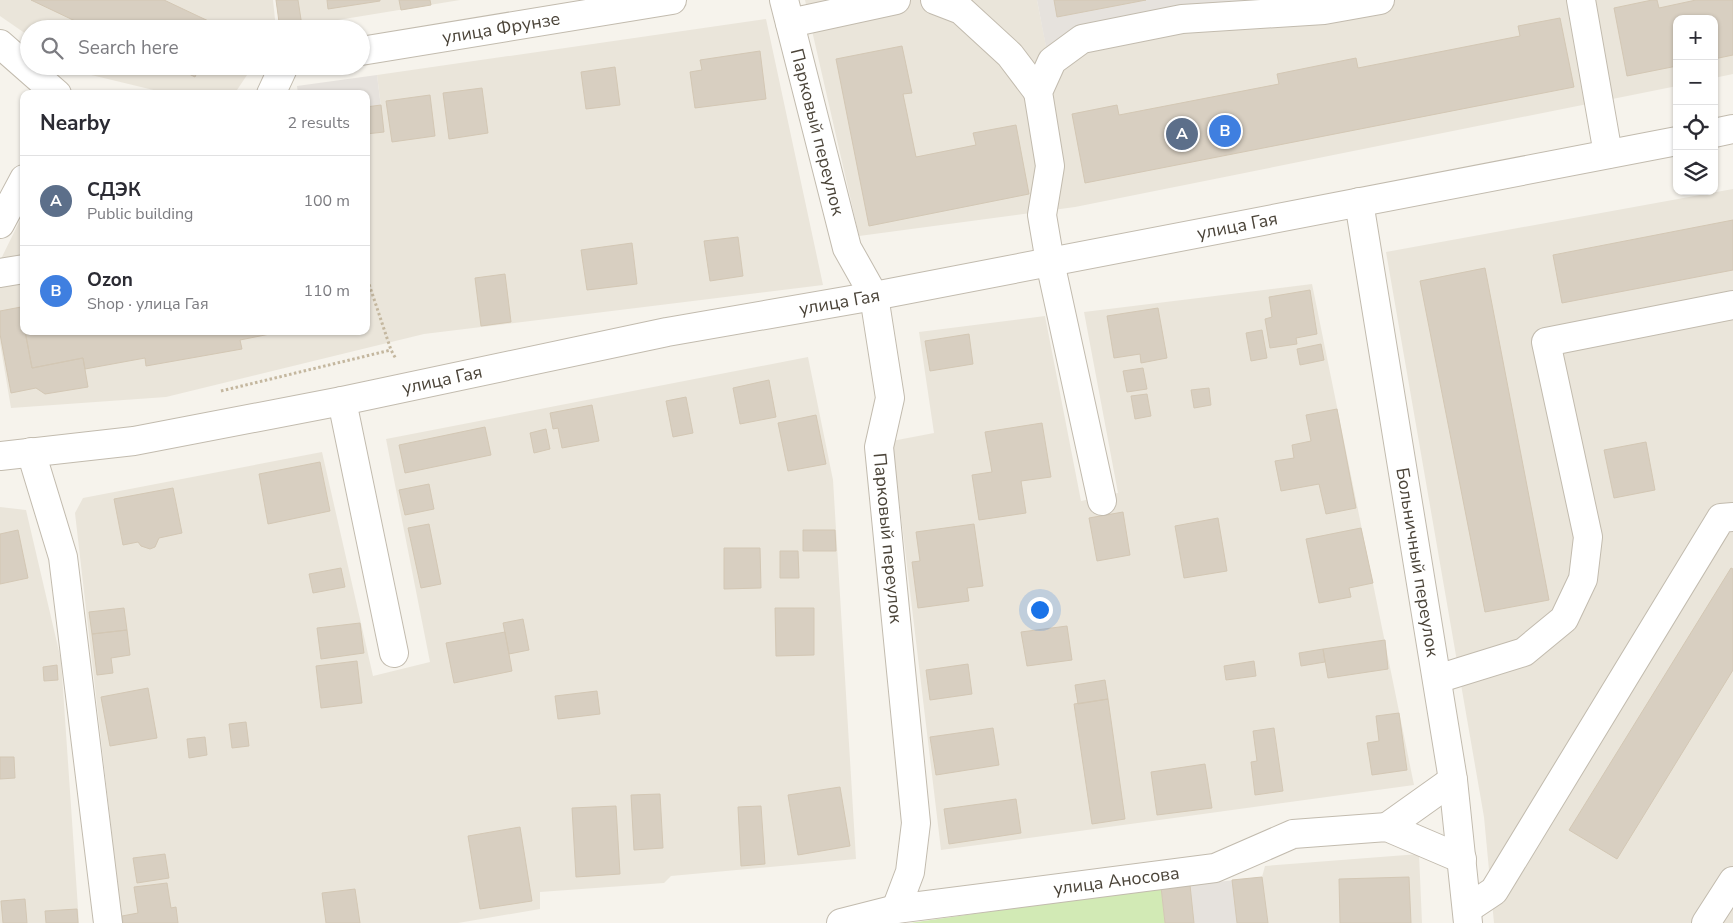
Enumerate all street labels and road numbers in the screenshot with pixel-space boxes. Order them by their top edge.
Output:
street label: улица Фрунзе [440,7,562,50]
street label: Парковый переулок [785,46,850,218]
street label: улица Гая [1195,206,1280,245]
street label: улица Гая [797,283,882,321]
street label: улица Гая [400,360,485,400]
street label: Парковый переулок [868,452,908,625]
street label: Больничный переулок [1390,466,1445,659]
street label: улица Аносова [1052,861,1181,901]

